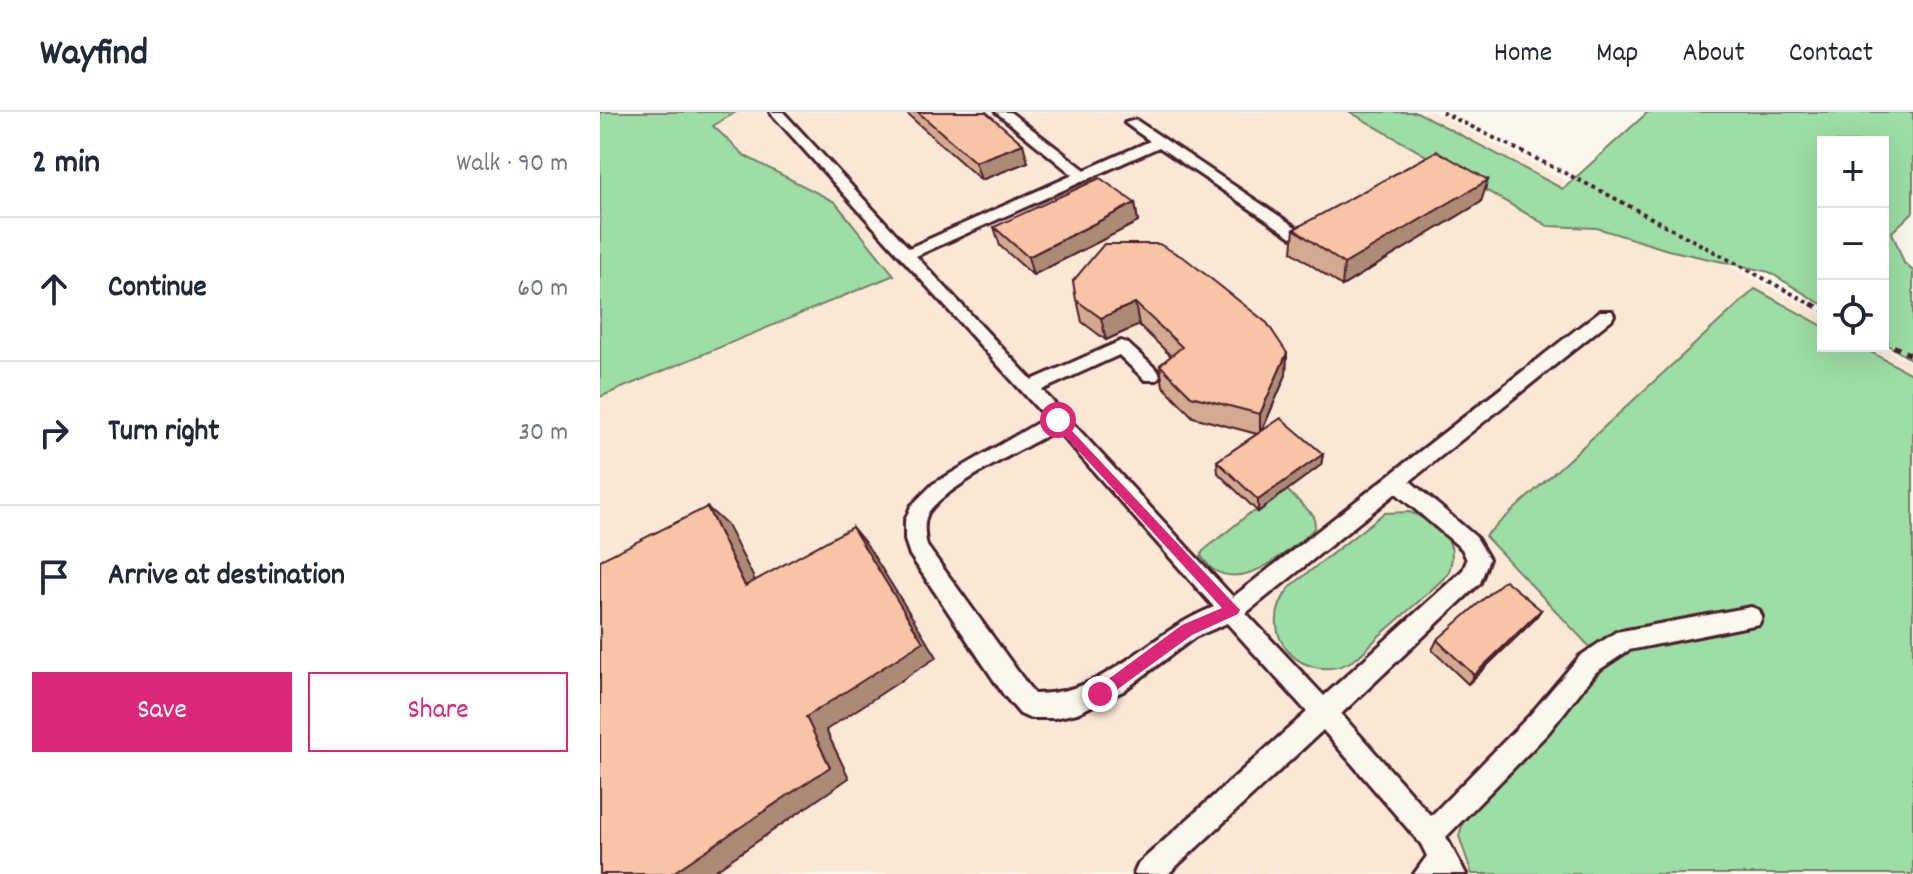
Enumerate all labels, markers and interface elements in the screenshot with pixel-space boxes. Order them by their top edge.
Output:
text: Wayfind [40,28,148,83]
text: Home [1494,35,1552,75]
text: Map [1596,35,1638,75]
text: About [1682,35,1745,75]
text: Contact [1789,35,1873,75]
map controls [1817,136,1889,352]
button: + [1817,136,1889,208]
text: 2 min [32,140,100,189]
text: Walk · 90 m [456,146,568,183]
button: − [1817,208,1889,280]
icon: ahead [32,267,76,311]
text: Continue [108,268,207,311]
text: 60 m [517,271,568,308]
button: locate [1817,280,1889,352]
route start [1040,402,1076,438]
icon: right [32,411,76,455]
text: Turn right [108,412,219,455]
text: 30 m [518,415,568,452]
icon: arrive [32,555,76,599]
text: Arrive at destination [108,556,345,599]
button: Save [32,672,292,752]
button: Share [308,672,568,752]
route end [1082,676,1118,712]

